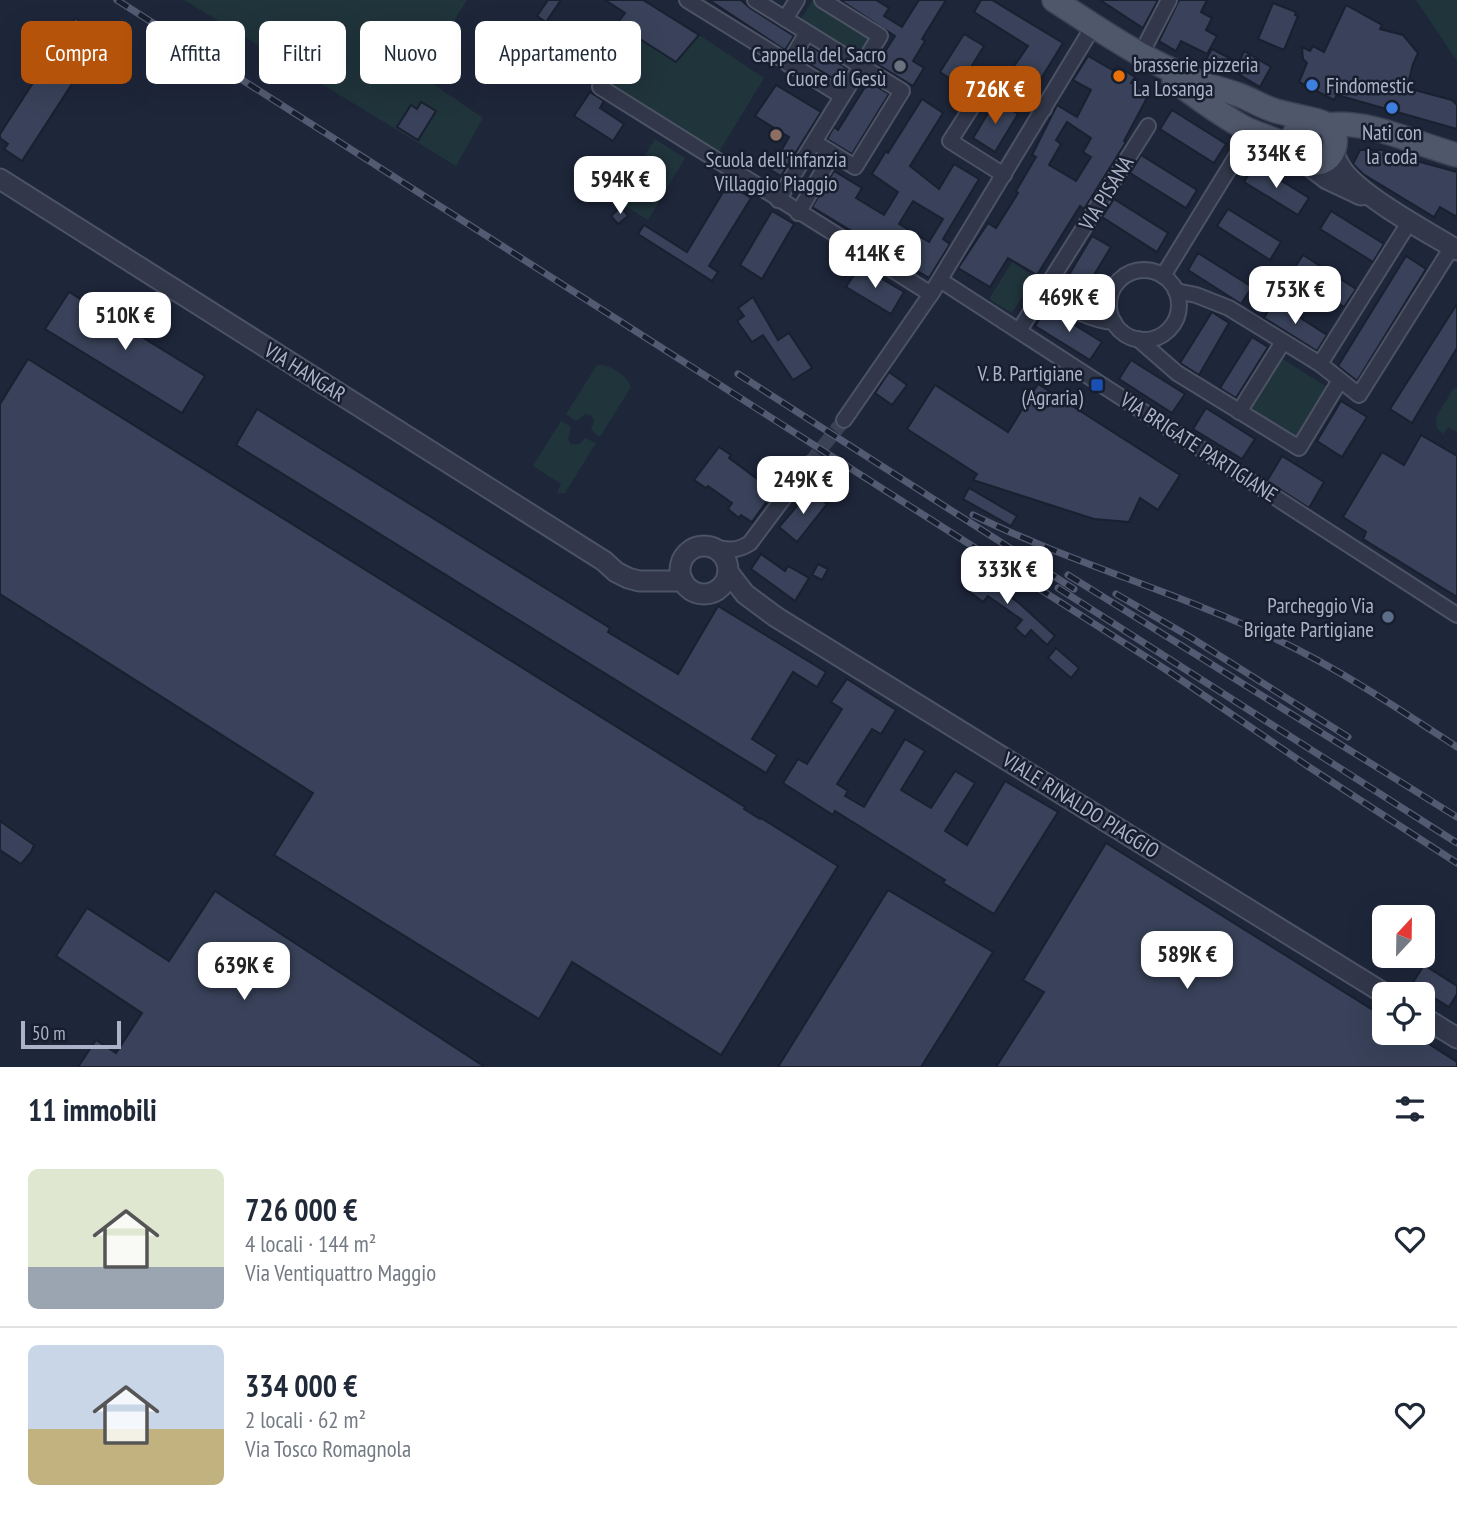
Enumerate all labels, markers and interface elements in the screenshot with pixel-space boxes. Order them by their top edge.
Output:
chip: Compra [21,21,132,84]
chip: Affitta [146,21,245,84]
chip: Filtri [259,21,346,84]
chip: Nuovo [360,21,461,84]
chip: Appartamento [475,21,641,84]
place label: Cappella del Sacro Cuore di Gesù [752,41,886,92]
place label: brasserie pizzeria La Losanga [1133,51,1259,102]
marker: Cappella del Sacro Cuore di Gesù [892,58,908,74]
pin: 726K € [938,66,1052,126]
marker: brasserie pizzeria La Losanga [1111,68,1127,84]
place label: Findomestic [1326,72,1414,99]
text: 726K € [965,74,1025,103]
marker: Findomestic [1304,77,1320,93]
marker: Nati con la coda [1384,100,1400,116]
place label: Nati con la coda [1362,119,1422,170]
marker: Scuola dell'infanzia Villaggio Piaggio [768,127,784,143]
pin: 334K € [1219,130,1333,190]
text: 334K € [1246,138,1306,167]
place label: Scuola dell'infanzia Villaggio Piaggio [705,146,847,197]
street label: VIA PISANA [1072,151,1139,236]
pin: 594K € [563,156,677,216]
text: 594K € [590,164,650,193]
pin: 414K € [818,230,932,290]
text: 414K € [845,238,905,267]
pin: 753K € [1238,266,1352,326]
pin: 469K € [1012,274,1126,334]
text: 753K € [1265,274,1325,303]
text: 469K € [1039,282,1099,311]
pin: 510K € [68,292,182,352]
text: 510K € [95,300,155,329]
street label: VIA HANGAR [258,336,351,408]
place label: V. B. Partigiane (Agraria) [977,360,1083,411]
marker: V. B. Partigiane (Agraria) [1089,377,1105,393]
street label: VIA BRIGATE PARTIGIANE [1114,385,1283,508]
pin: 249K € [746,456,860,516]
text: 249K € [773,464,833,493]
pin: 333K € [950,546,1064,606]
text: 333K € [977,554,1037,583]
place label: Parcheggio Via Brigate Partigiane [1244,592,1374,643]
marker: Parcheggio Via Brigate Partigiane [1380,609,1396,625]
street label: VIALE RINALDO PIAGGIO [997,745,1164,864]
north arrow [1372,905,1435,968]
map controls [1372,905,1435,1045]
pin: 589K € [1130,932,1244,991]
text: 589K € [1157,939,1217,968]
pin: 639K € [187,942,301,1002]
text: 639K € [214,950,274,979]
button: locate [1372,982,1435,1045]
scale bar [21,1018,121,1050]
text: 50 m [32,1021,66,1045]
text: 11 immobili [28,1090,157,1129]
icon: filters [1391,1090,1429,1128]
text: 726 000 € [245,1190,358,1229]
icon: home [84,1197,168,1281]
icon: heart [1391,1220,1429,1258]
text: 4 locali · 144 m² [245,1229,376,1258]
text: Via Ventiquattro Maggio [245,1258,436,1287]
text: 334 000 € [245,1366,358,1405]
icon: home [84,1373,168,1457]
icon: heart [1391,1396,1429,1434]
text: 2 locali · 62 m² [245,1405,366,1434]
text: Via Tosco Romagnola [245,1434,411,1463]

